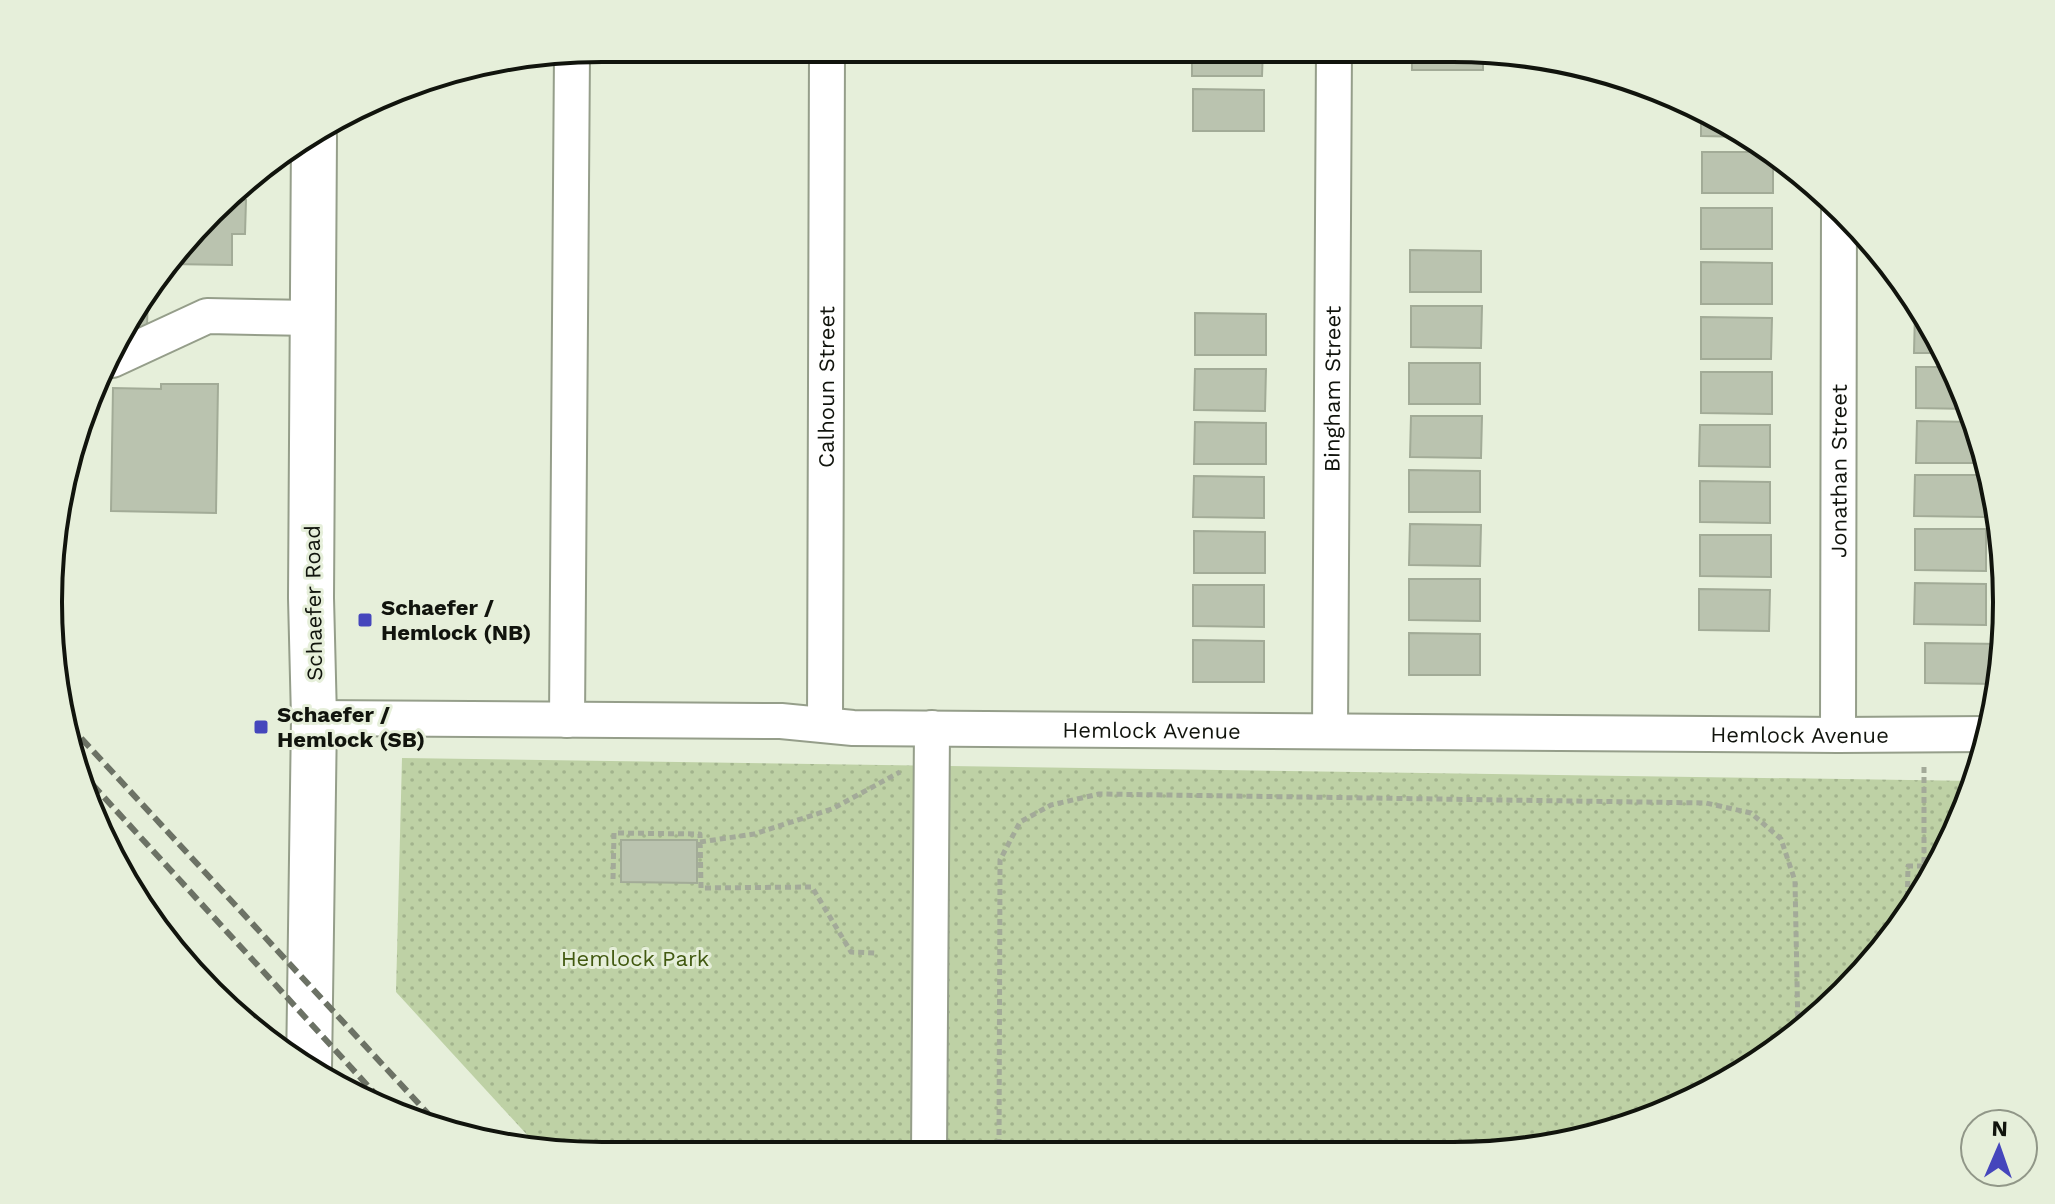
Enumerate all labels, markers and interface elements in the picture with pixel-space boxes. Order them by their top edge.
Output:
street label: Calhoun Street [814,306,839,468]
street label: Bingham Street [1320,306,1345,472]
street label: Jonathan Street [1826,384,1852,558]
street label: Schaefer Road [300,525,327,681]
place label: Schaefer / Hemlock (NB) [381,595,531,645]
marker: Schaefer / Hemlock (NB) [356,611,374,629]
place label: Schaefer / Hemlock (SB) [277,702,425,752]
street label: Hemlock Avenue [1062,717,1241,744]
marker: Schaefer / Hemlock (SB) [252,718,270,736]
street label: Hemlock Avenue [1710,722,1889,748]
park label: Hemlock Park [561,946,709,971]
north arrow [1959,1108,2039,1188]
text: N [1991,1116,2008,1141]

